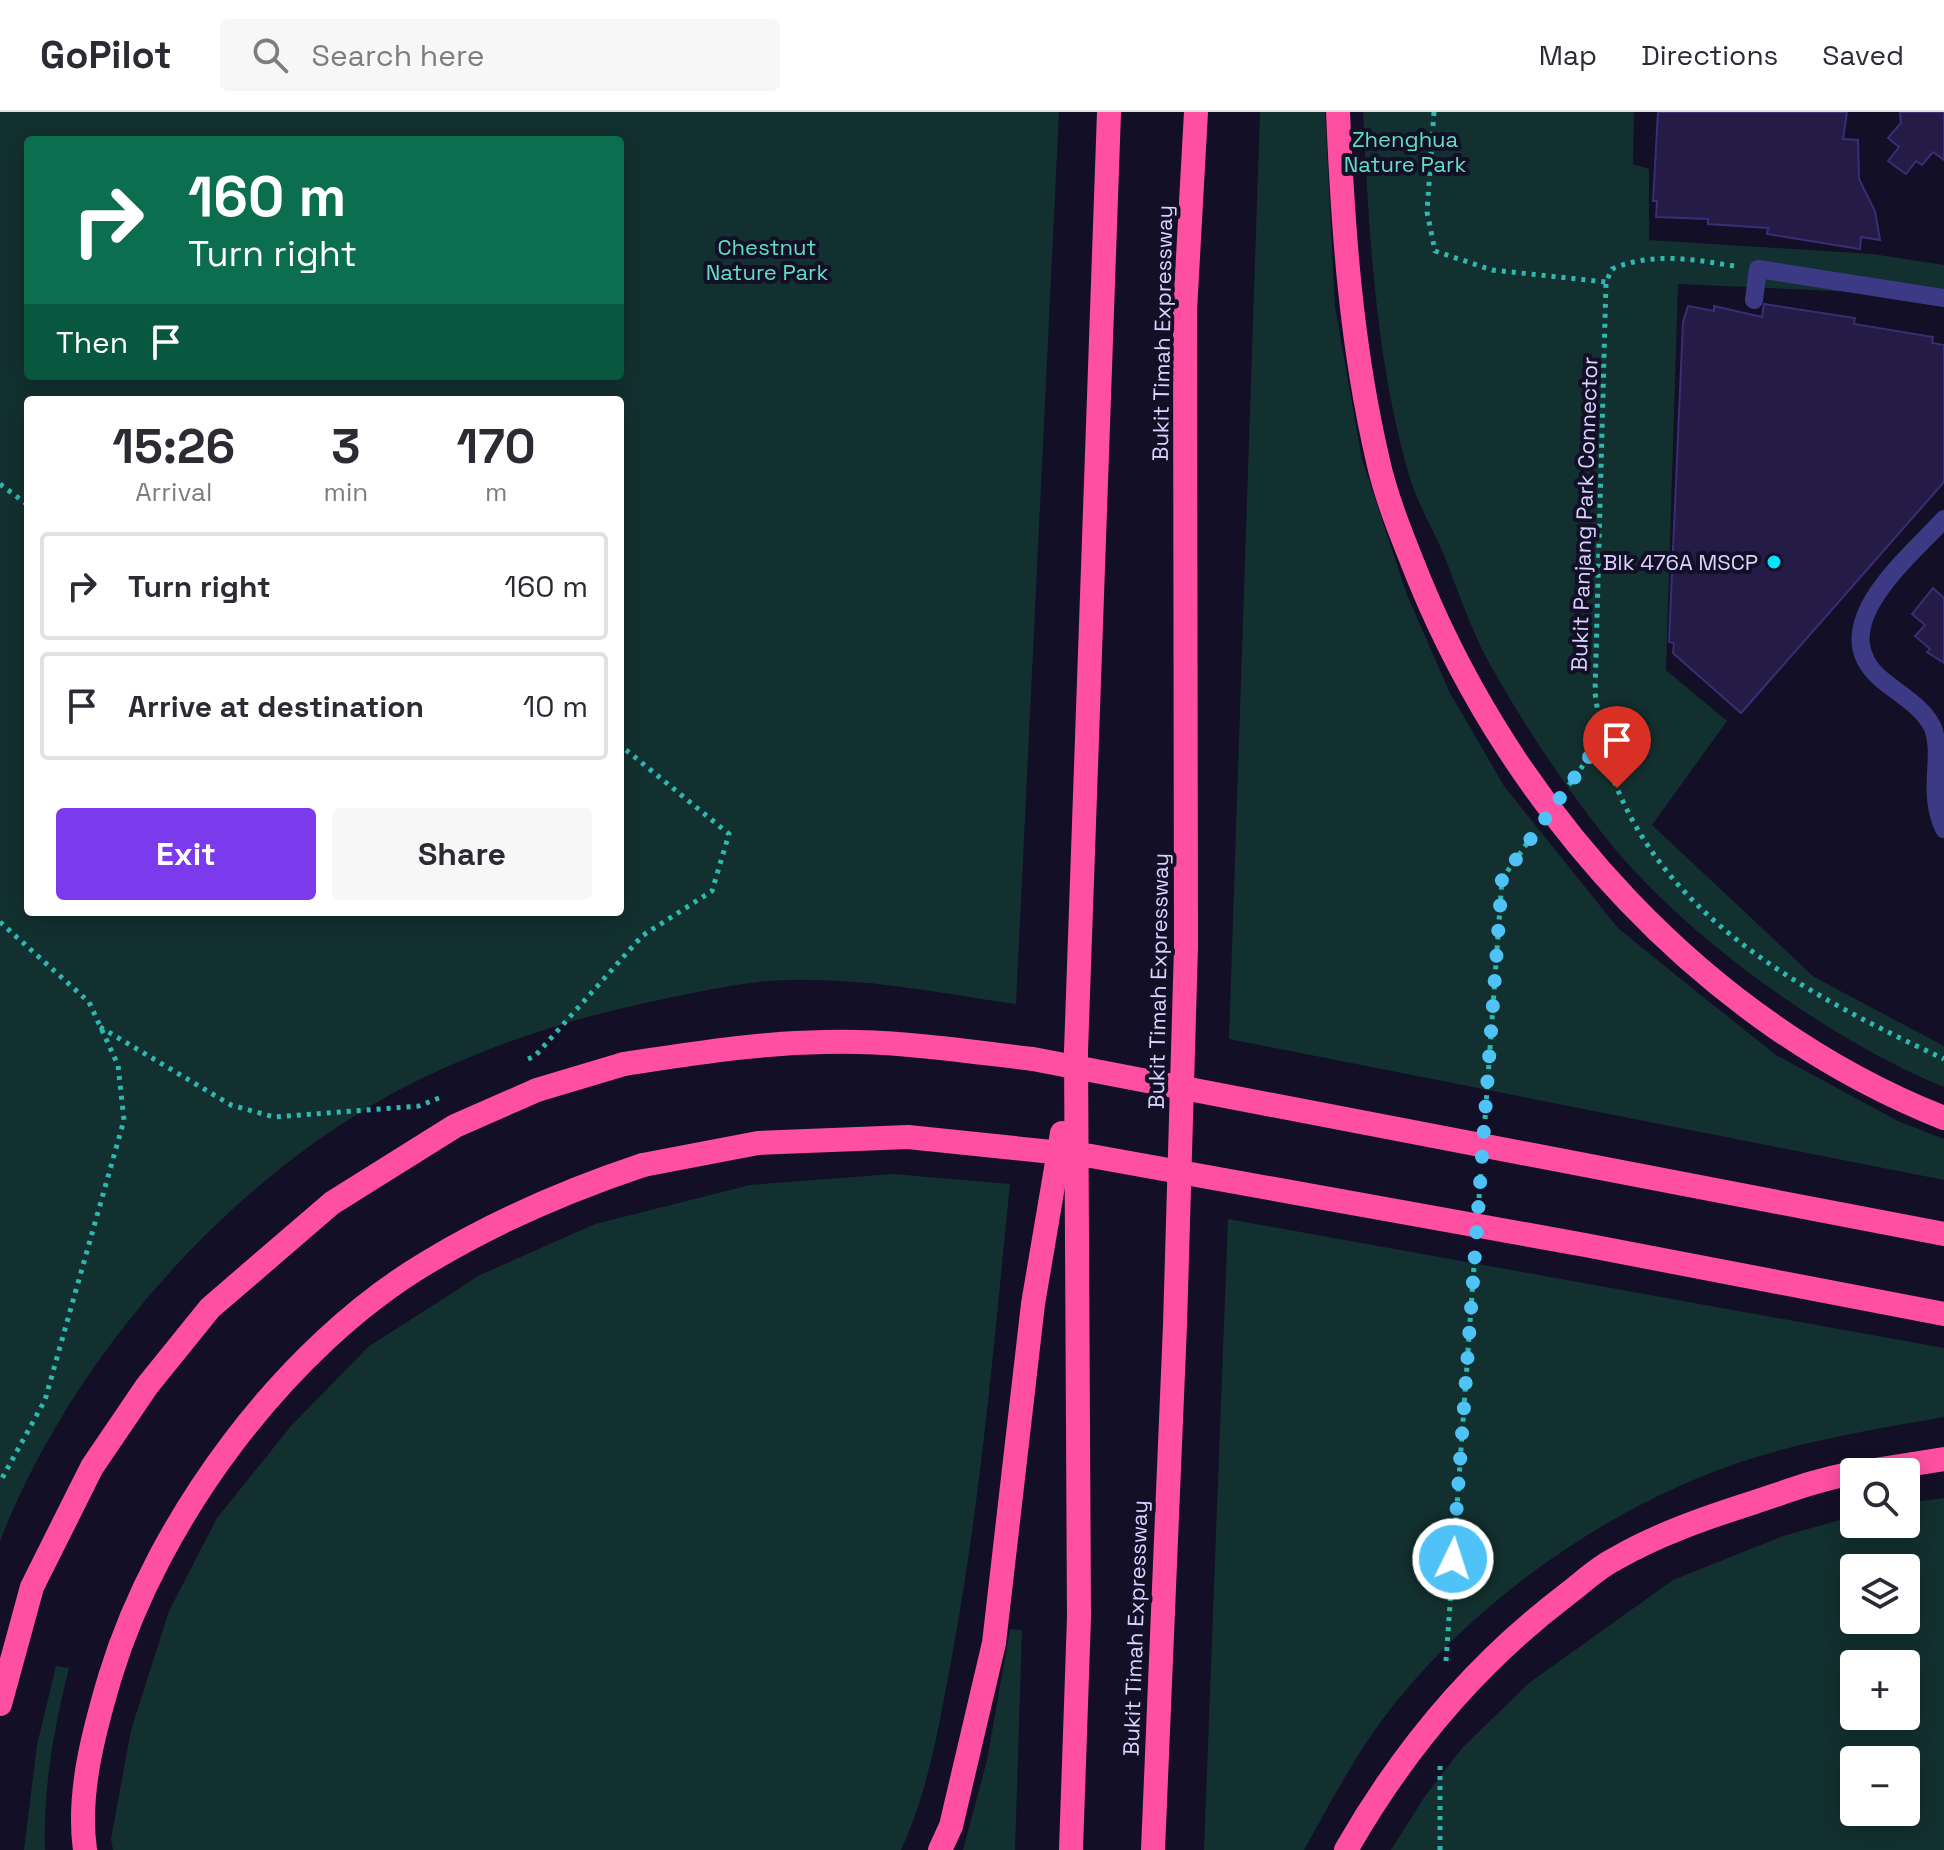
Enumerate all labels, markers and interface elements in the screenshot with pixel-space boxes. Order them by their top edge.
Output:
search box [220,19,780,91]
text: GoPilot [40,31,172,79]
icon: search [248,33,292,77]
text: Search here [312,36,484,75]
text: Map [1539,37,1597,73]
text: Directions [1641,37,1778,73]
text: Saved [1822,37,1904,73]
park label: Zhenghua Nature Park [1344,125,1466,178]
text: 160 m [188,161,346,232]
icon: right [56,168,160,272]
street label: Bukit Timah Expressway [1146,205,1178,461]
text: Turn right [188,231,357,277]
park label: Chestnut Nature Park [706,233,828,286]
icon: arrive [144,320,188,364]
text: Then [56,323,128,362]
street label: Bukit Panjang Park Connector [1565,356,1603,672]
text: 15:26 [112,416,235,477]
text: 3 [331,416,360,477]
text: 170 [457,416,536,477]
text: Arrival [135,475,212,509]
text: min [324,475,368,509]
text: m [485,475,507,509]
place label: Blk 476A MSCP [1603,548,1758,576]
marker: Blk 476A MSCP [1765,553,1783,571]
icon: right [60,564,104,608]
text: Turn right [128,567,271,606]
text: 160 m [504,567,588,606]
icon: arrive [60,684,104,728]
text: Arrive at destination [128,687,424,726]
text: 10 m [523,687,588,726]
pin [1583,706,1651,788]
icon: arrive [1595,718,1639,762]
button: Exit [56,808,316,900]
button: Share [332,808,592,900]
street label: Bukit Timah Expressway [1142,853,1174,1109]
map controls [1840,1458,1920,1826]
button: search [1840,1458,1920,1538]
street label: Bukit Timah Expressway [1117,1500,1153,1756]
position arrow [1411,1517,1495,1601]
button: layers [1840,1554,1920,1634]
button: + [1840,1650,1920,1730]
button: − [1840,1746,1920,1826]

